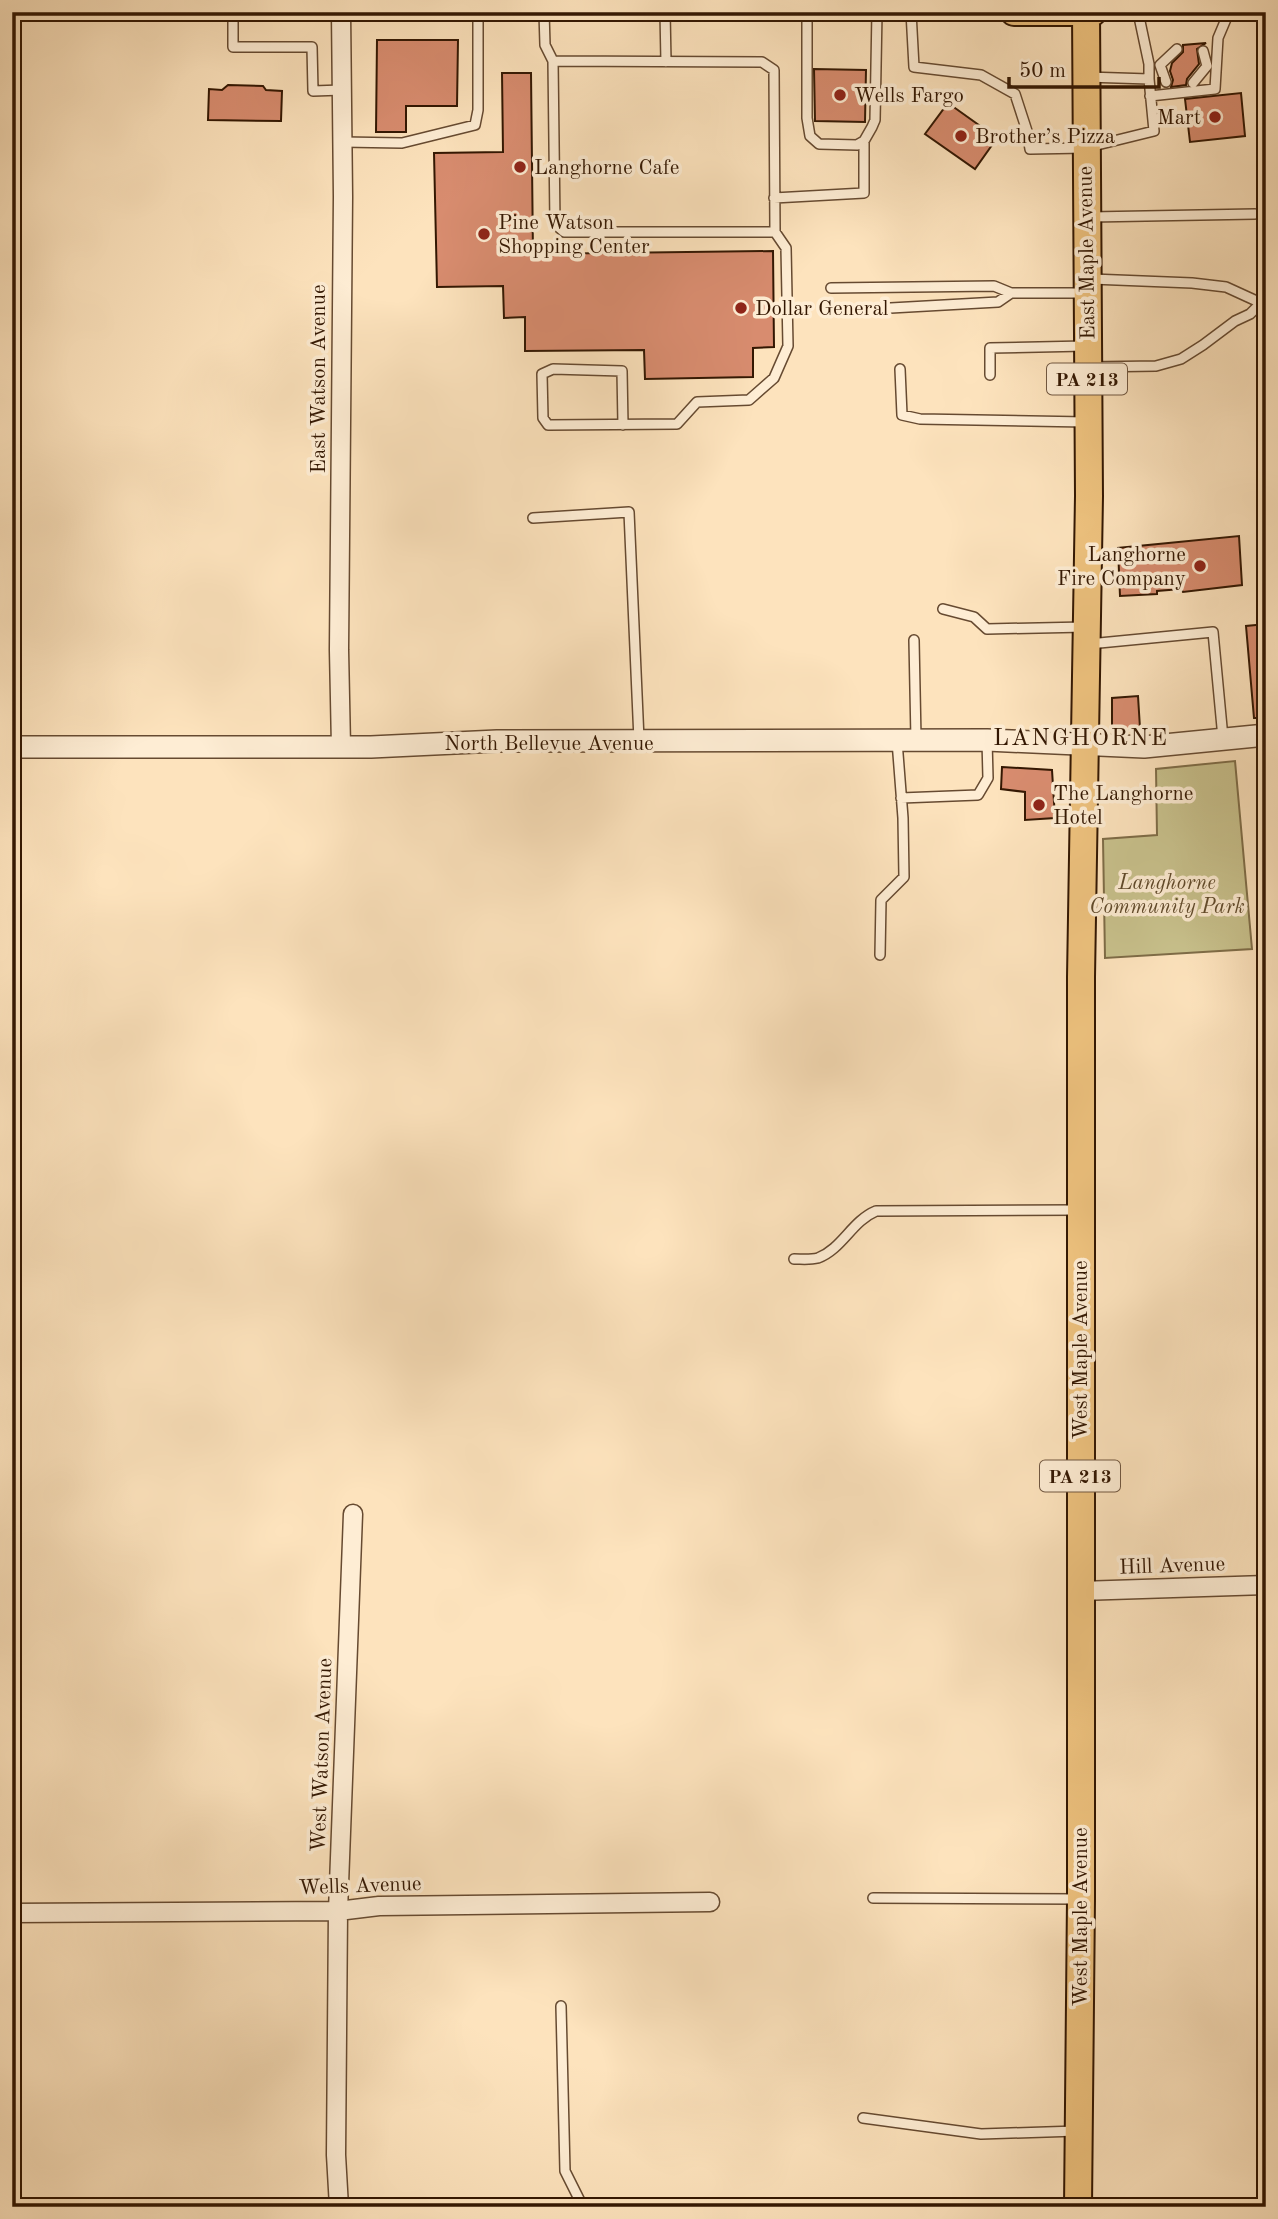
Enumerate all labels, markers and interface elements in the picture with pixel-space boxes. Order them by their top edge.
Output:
scale bar [1009,46,1159,90]
text: 50 m [1019,61,1066,82]
place label: Wells Fargo [854,86,964,107]
marker: Wells Fargo [832,87,848,103]
place label: Mart [1157,108,1201,129]
marker: Mart [1207,109,1223,125]
place label: Brother’s Pizza [975,127,1115,148]
marker: Brother’s Pizza [953,128,969,144]
place label: Langhorne Cafe [534,158,680,179]
marker: Langhorne Cafe [512,159,528,175]
street label: East Maple Avenue [1075,166,1100,340]
place label: Pine Watson Shopping Center [498,213,650,258]
marker: Pine Watson Shopping Center [476,226,492,242]
street label: East Watson Avenue [309,284,330,474]
place label: Dollar General [755,299,889,320]
marker: Dollar General [733,300,749,316]
road number: PA 213 [1047,364,1127,394]
place label: Langhorne Fire Company [1057,545,1186,590]
marker: Langhorne Fire Company [1192,558,1208,574]
district label: LANGHORNE [993,727,1169,751]
street label: North Bellevue Avenue [444,734,654,755]
place label: The Langhorne Hotel [1053,784,1194,829]
marker: The Langhorne Hotel [1031,797,1047,813]
park label: Langhorne Community Park [1089,873,1245,918]
street label: West Maple Avenue [1071,1260,1092,1440]
road number: PA 213 [1040,1460,1120,1492]
street label: Hill Avenue [1119,1554,1225,1579]
street label: West Watson Avenue [309,1658,336,1853]
street label: West Maple Avenue [1071,1827,1092,2007]
street label: Wells Avenue [298,1874,422,1899]

